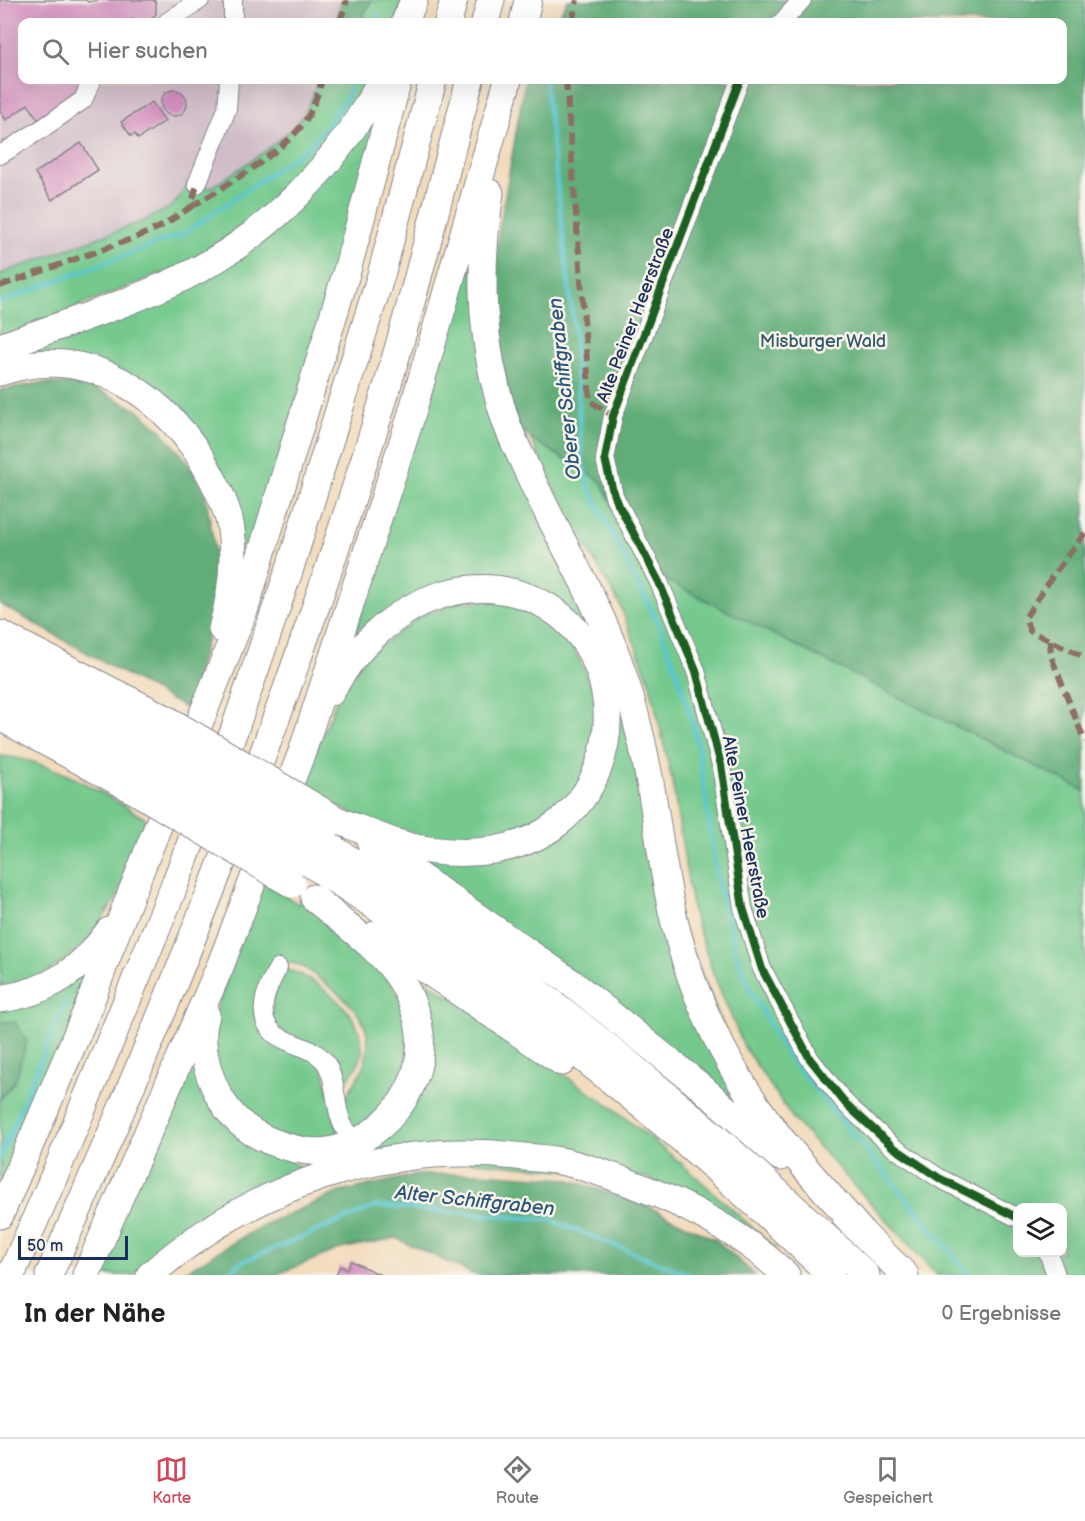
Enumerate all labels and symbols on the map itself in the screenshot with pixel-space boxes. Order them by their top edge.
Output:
street label: Alte Peiner Heerstraße [592,224,679,406]
water label: Oberer Schiffgraben [544,297,586,481]
park label: Misburger Wald [760,331,886,352]
street label: Alte Peiner Heerstraße [717,734,774,921]
water label: Alter Schiffgraben [393,1181,556,1221]
scale bar [18,1233,128,1260]

